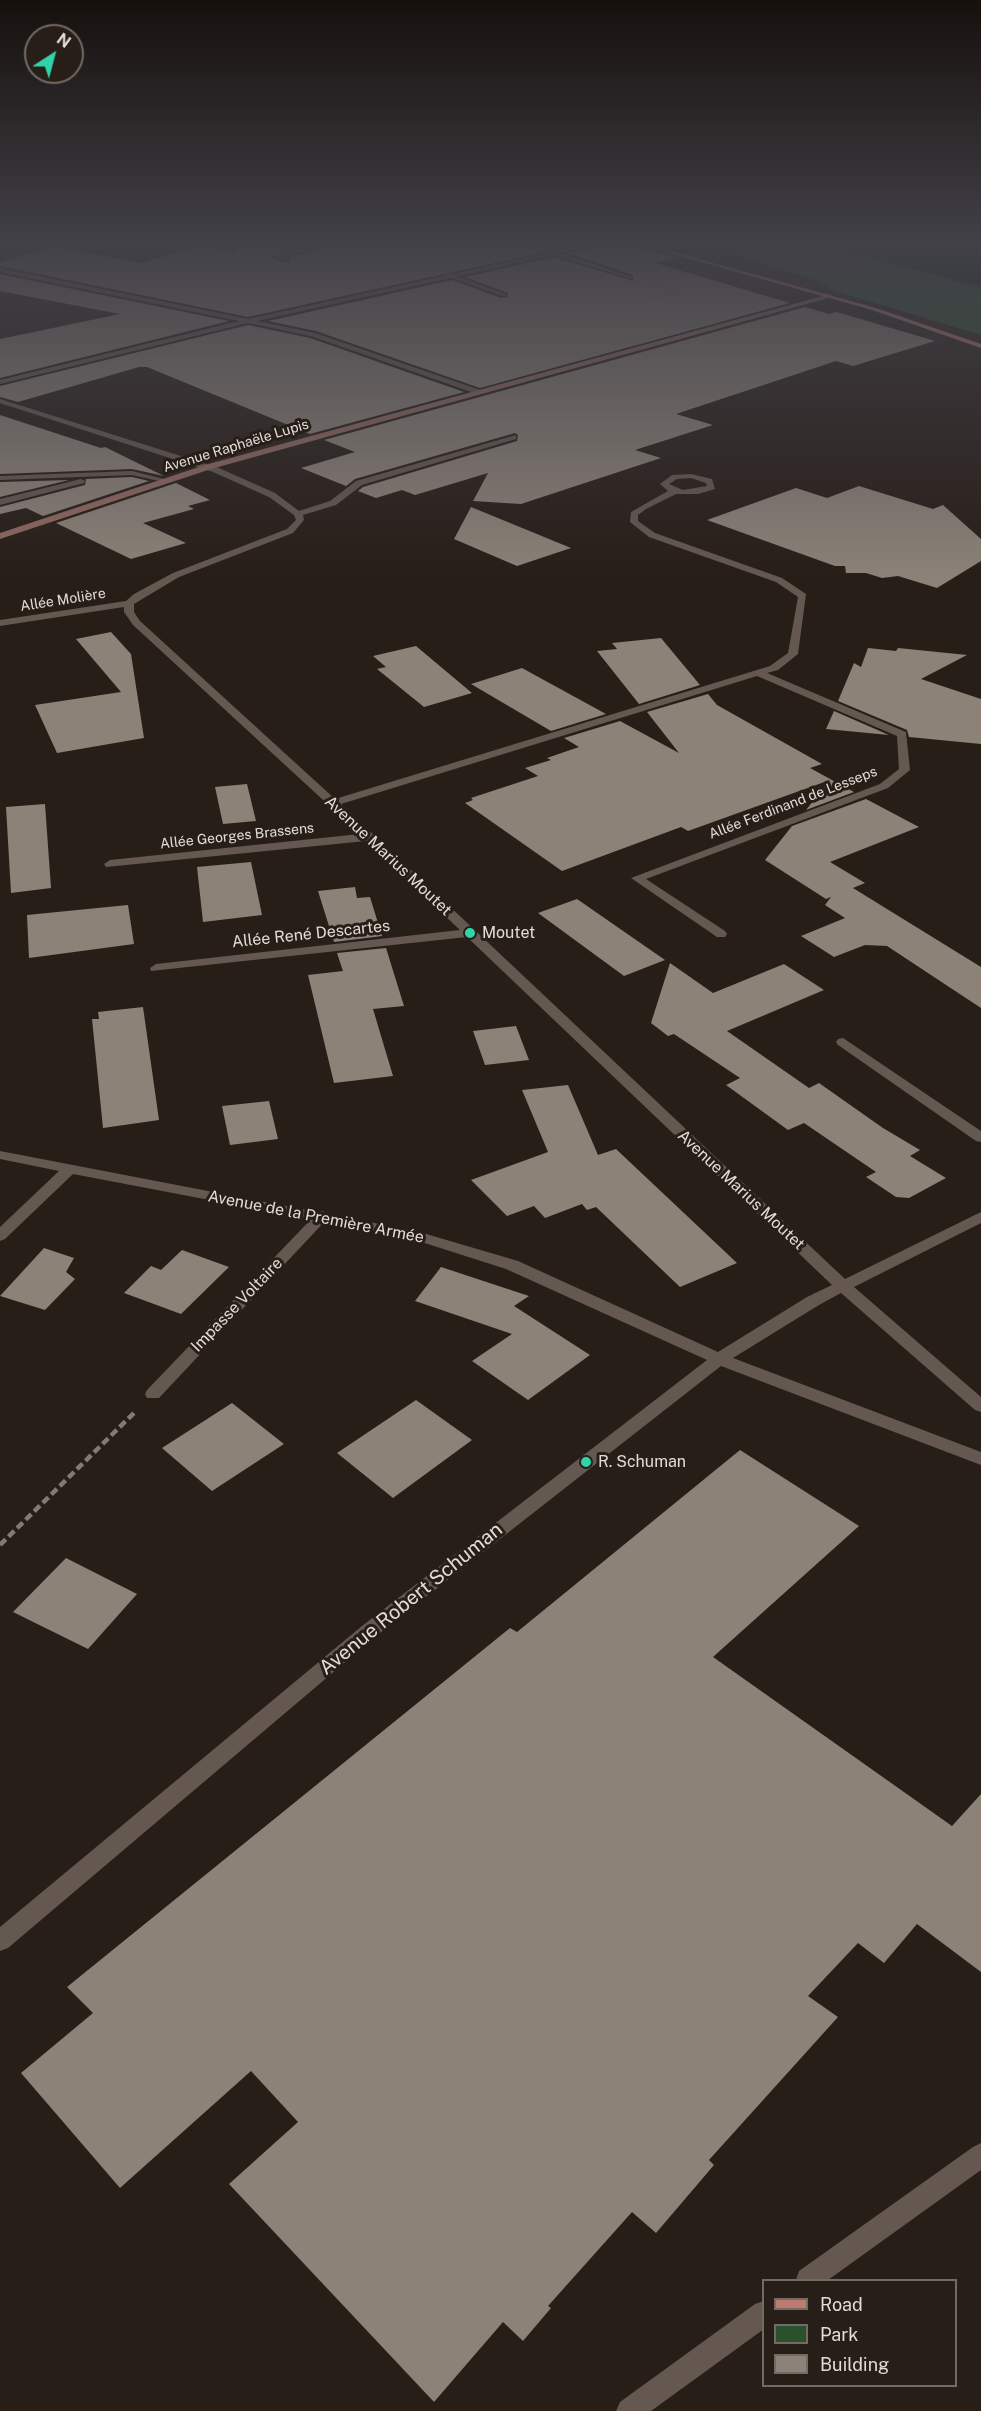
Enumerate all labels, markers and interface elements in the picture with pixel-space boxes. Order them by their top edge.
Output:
north arrow [24,24,84,84]
text: N [53,29,74,52]
street label: Avenue Raphaële Lupis [161,416,311,476]
street label: Allée Molière [19,585,107,615]
street label: Allée Ferdinand de Lesseps [706,763,880,843]
street label: Avenue Marius Moutet [321,792,455,920]
street label: Allée Georges Brassens [159,820,315,852]
street label: Allée René Descartes [231,916,391,952]
place label: Moutet [482,923,535,943]
marker: Moutet [463,926,477,940]
street label: Avenue Marius Moutet [674,1126,808,1254]
street label: Avenue de la Première Armée [206,1187,426,1247]
street label: Impasse Voltaire [187,1254,287,1356]
place label: R. Schuman [598,1452,686,1472]
marker: R. Schuman [579,1455,593,1469]
street label: Avenue Robert Schuman [315,1518,507,1680]
legend [762,2279,957,2387]
text: Road [820,2294,863,2315]
text: Park [820,2324,858,2345]
text: Building [820,2354,889,2375]

